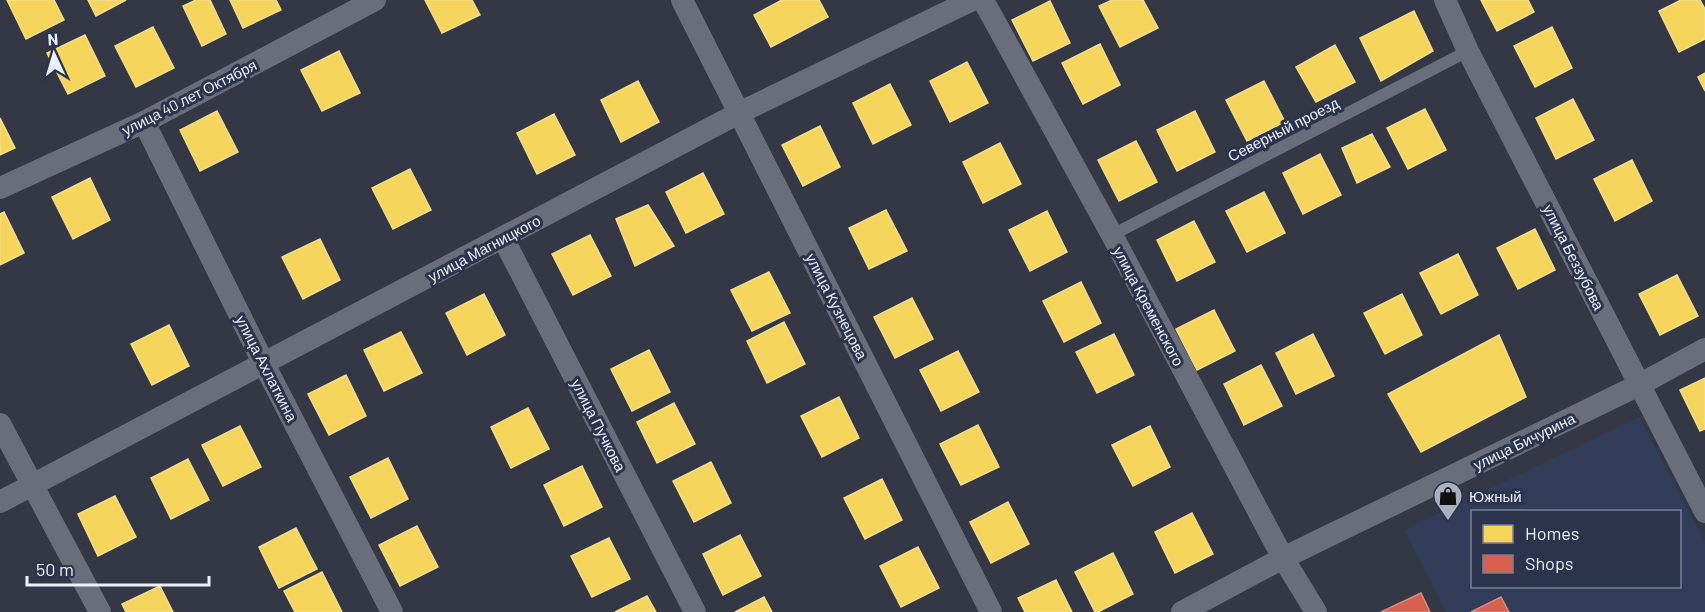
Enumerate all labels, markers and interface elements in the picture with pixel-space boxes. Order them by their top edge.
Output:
north arrow [24,24,84,84]
text: N [47,29,59,48]
street label: улица 40 лет Октября [119,55,259,139]
street label: Северный проезд [1224,93,1342,165]
street label: улица Беззубова [1540,201,1609,313]
street label: улица Магницкого [425,211,543,285]
street label: улица Кременского [1110,243,1188,369]
street label: улица Кузнецова [802,250,872,363]
street label: улица Ахлаткина [232,312,302,425]
street label: улица Пучкова [568,376,630,475]
street label: улица Бичурина [1470,408,1578,473]
shop icon: Южный [1432,480,1464,522]
place label: Южный [1469,487,1522,505]
legend [1471,510,1681,588]
text: Homes [1525,522,1579,544]
scale bar [27,549,208,587]
text: Shops [1525,552,1574,574]
text: 50 m [36,558,74,580]

